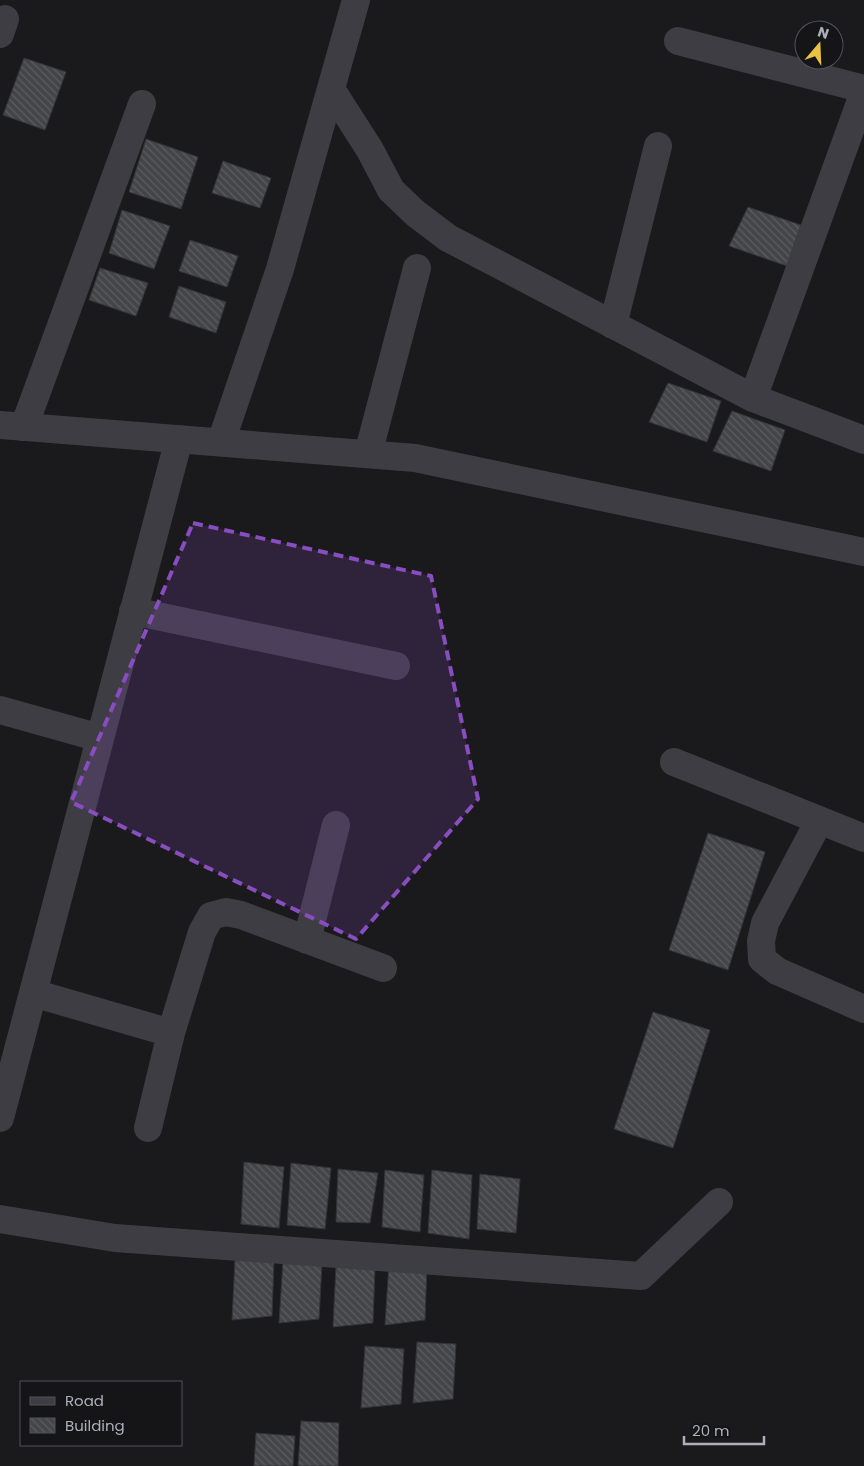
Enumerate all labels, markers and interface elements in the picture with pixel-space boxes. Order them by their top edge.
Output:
north arrow [794,20,844,70]
text: N [815,22,831,44]
legend [20,1381,182,1446]
text: Road [65,1390,104,1411]
scale bar [684,1414,764,1446]
text: Building [65,1415,125,1436]
text: 20 m [692,1420,730,1441]

